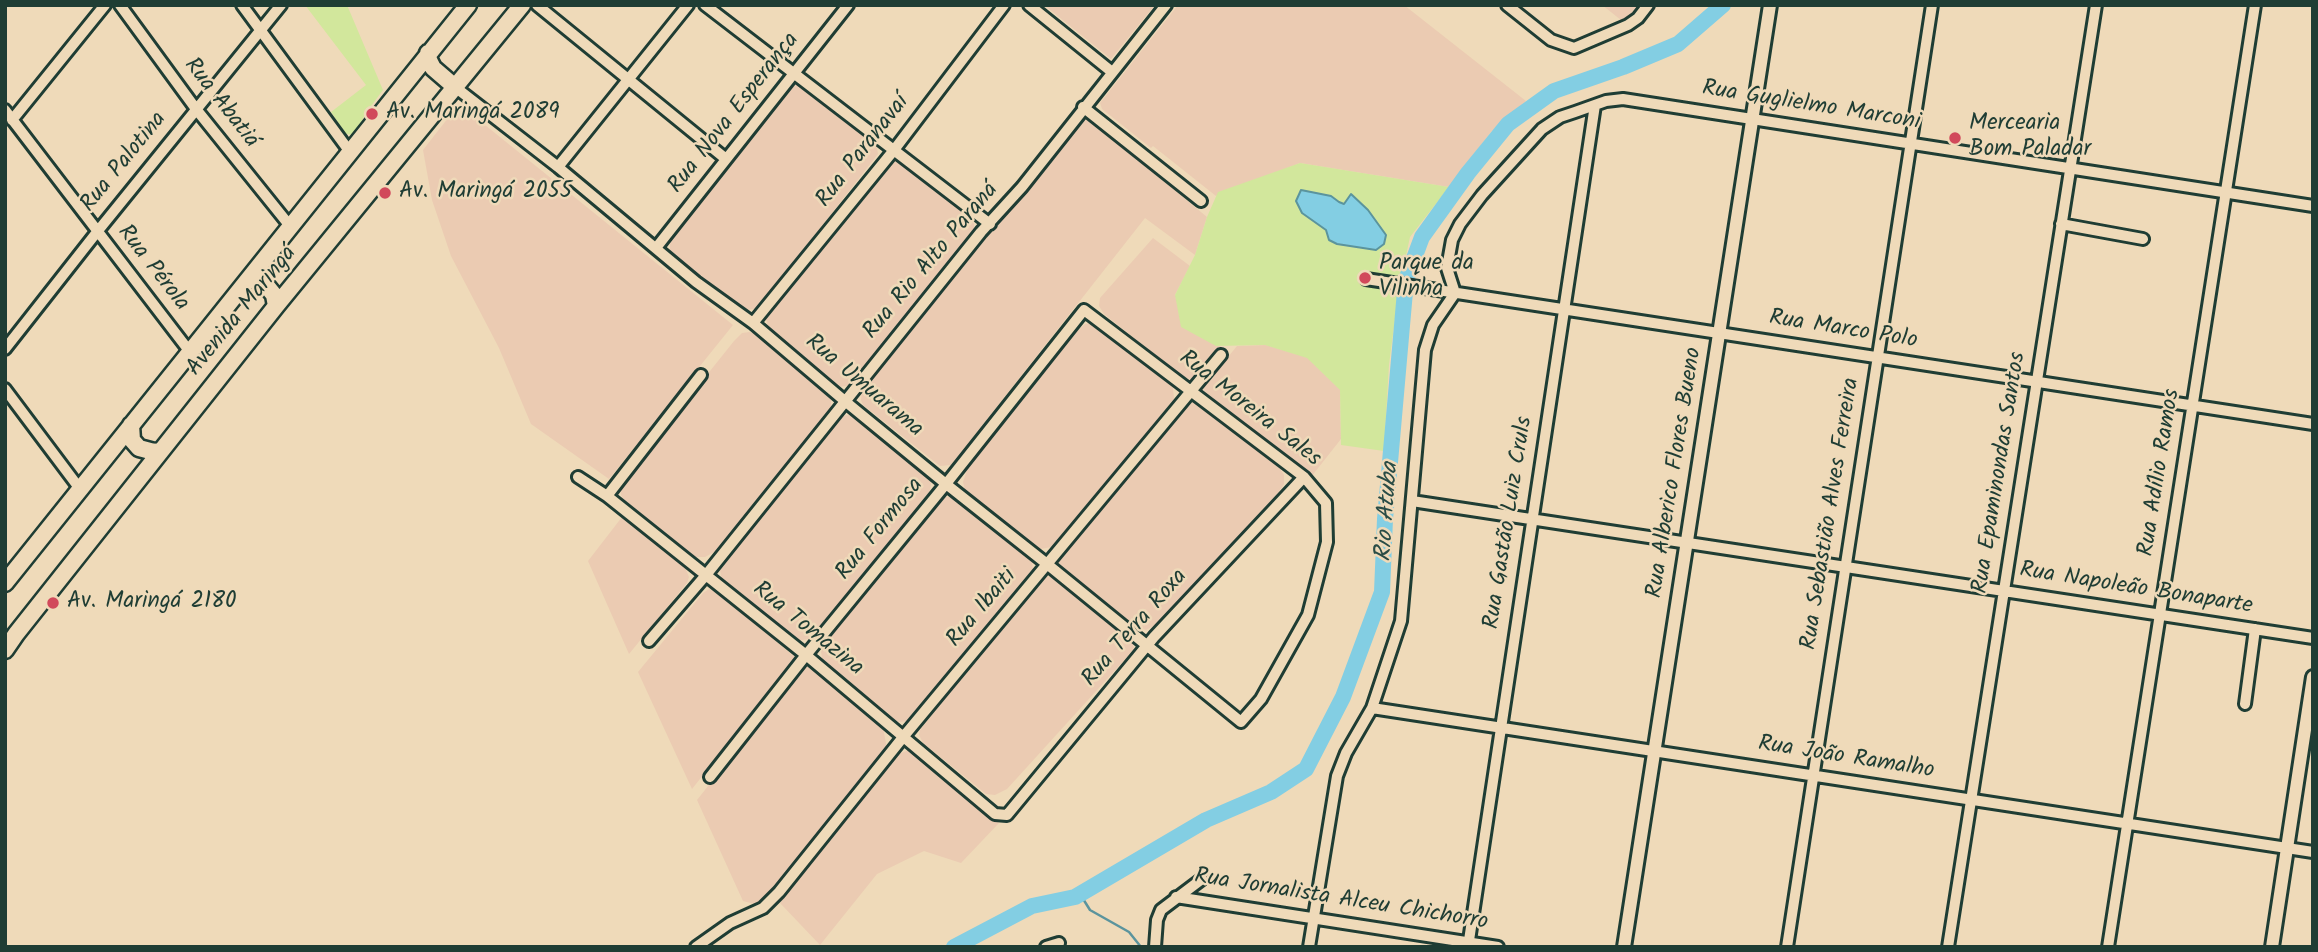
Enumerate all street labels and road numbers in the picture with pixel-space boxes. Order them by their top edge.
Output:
street label: Rua Nova Esperança [664,28,806,200]
street label: Rua Abatiá [176,54,264,154]
street label: Rua Guglielmo Marconi [1700,76,1922,138]
street label: Rua Paranavaí [812,90,916,214]
street label: Rua Palotina [76,107,174,219]
street label: Rua Rio Alto Paraná [858,178,1006,346]
street label: Rua Pérola [110,221,194,317]
street label: Avenida Maringá [182,241,304,383]
street label: Rua Marco Polo [1767,306,1919,356]
street label: Rua Umuarama [798,330,928,444]
street label: Rua Moreira Sales [1172,346,1326,474]
street label: Rua Alberico Flores Bueno [1643,346,1709,600]
street label: Rua Epaminondas Santos [1968,350,2034,596]
street label: Rua Sebastião Alves Ferreira [1797,376,1867,652]
street label: Rua Adílio Ramos [2134,387,2188,559]
street label: Rua Gastão Luiz Cruls [1480,415,1540,631]
street label: Rua Formosa [831,473,931,587]
street label: Rua Napoleão Bonaparte [2018,558,2254,622]
street label: Rua Ibaiti [942,564,1024,654]
street label: Rua Terra Roxa [1077,565,1195,693]
street label: Rua Tomazina [746,577,868,683]
street label: Rua João Ramalho [1756,731,1936,787]
street label: Rua Jornalista Alceu Chichorro [1192,864,1490,938]

